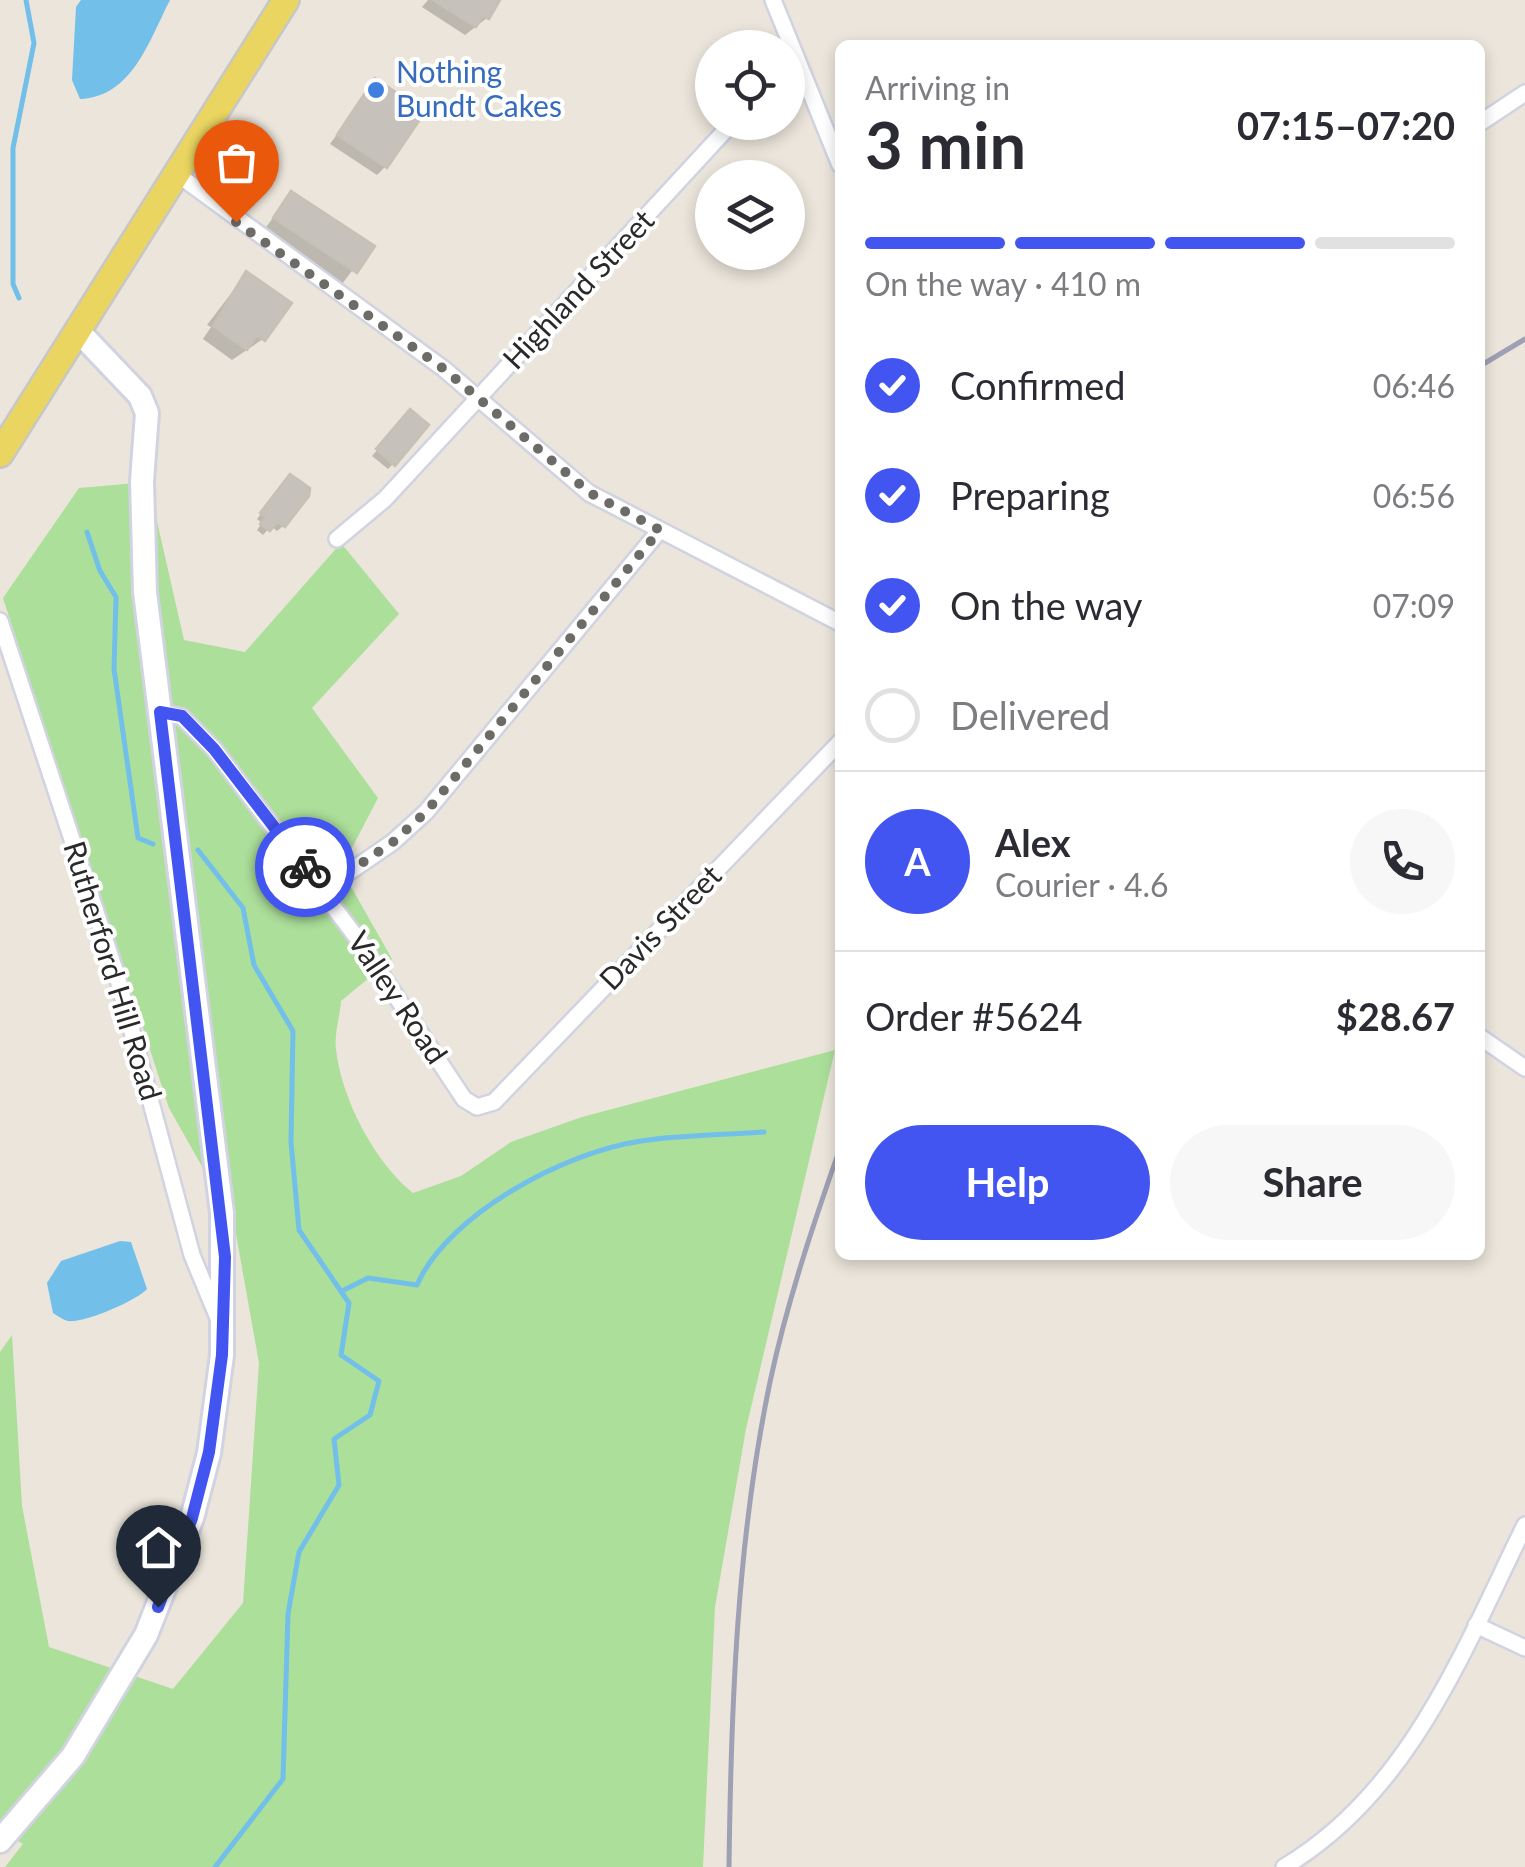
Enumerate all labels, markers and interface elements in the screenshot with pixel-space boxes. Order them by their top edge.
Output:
map controls [695,30,805,270]
button: locate [695,30,805,140]
place label: Nothing Bundt Cakes [396,53,562,123]
text: Arriving in [865,68,1010,107]
marker: Nothing Bundt Cakes [365,79,387,101]
text: 07:15–07:20 [1237,102,1455,148]
text: 3 min [865,105,1026,183]
pin [194,120,279,223]
icon: bag [209,135,264,190]
button: layers [695,160,805,270]
street label: Highland Street [495,201,661,376]
text: On the way · 410 m [865,264,1141,303]
icon: check [865,358,920,413]
text: Confirmed [950,362,1126,408]
text: 06:46 [1373,366,1455,405]
icon: check [865,468,920,523]
text: Preparing [950,472,1110,518]
text: 06:56 [1373,476,1455,515]
icon: check [865,578,920,633]
text: On the way [950,582,1142,628]
text: 07:09 [1373,586,1455,625]
text: Delivered [950,692,1110,738]
button: phone [1350,809,1455,914]
courier [255,817,355,917]
text: Alex [995,819,1071,865]
street label: Rutherford Hill Road [57,836,170,1104]
text: A [904,838,931,884]
icon: bike [278,840,333,895]
street label: Davis Street [591,857,728,996]
text: Courier · 4.6 [995,865,1169,904]
street label: Valley Road [341,924,456,1070]
text: Order #5624 [865,993,1082,1039]
text: $28.67 [1336,993,1455,1039]
button: Help [865,1125,1150,1240]
button: Share [1170,1125,1455,1240]
pin [116,1505,201,1608]
icon: home [131,1520,186,1575]

